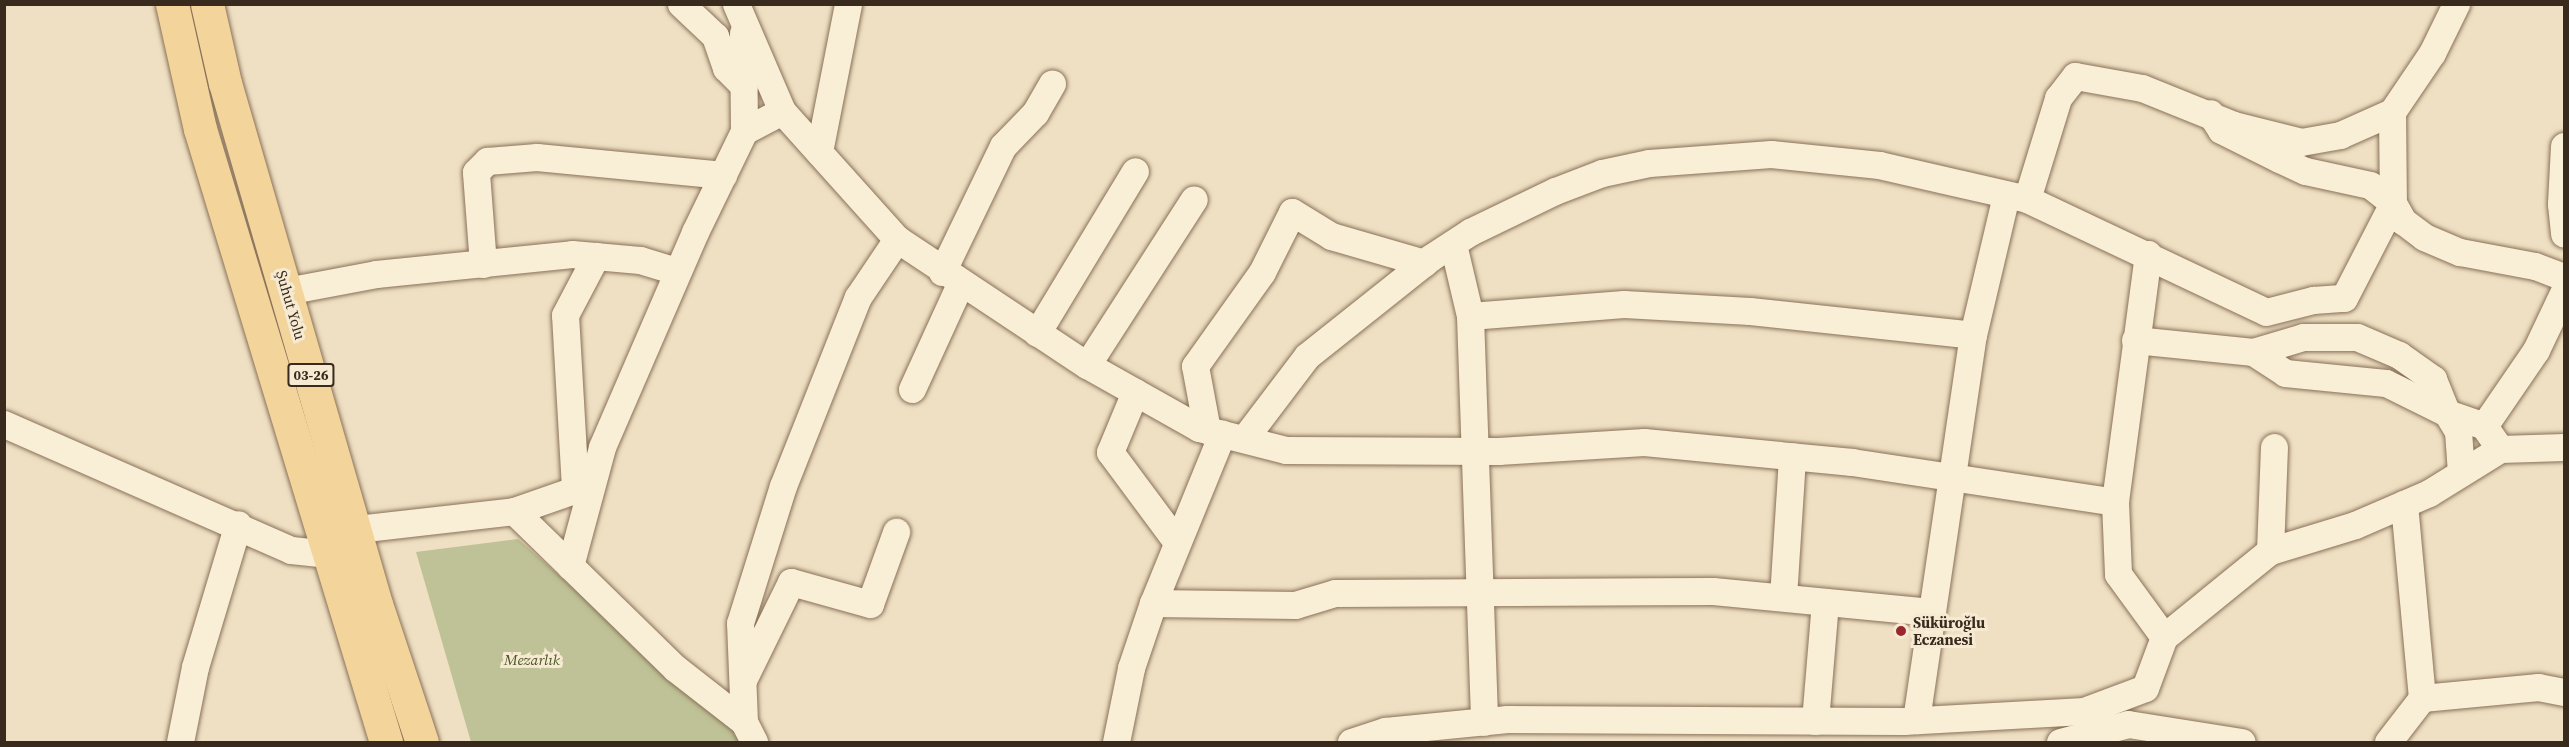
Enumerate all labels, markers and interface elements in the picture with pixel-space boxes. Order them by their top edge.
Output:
street label: Şuhut Yolu [272,268,310,342]
road number: 03-26 [287,364,335,386]
place label: Şüküroğlu Eczanesi [1913,613,1985,648]
marker: Şüküroğlu Eczanesi [1894,624,1908,638]
park label: Mezarlık [504,651,560,669]

